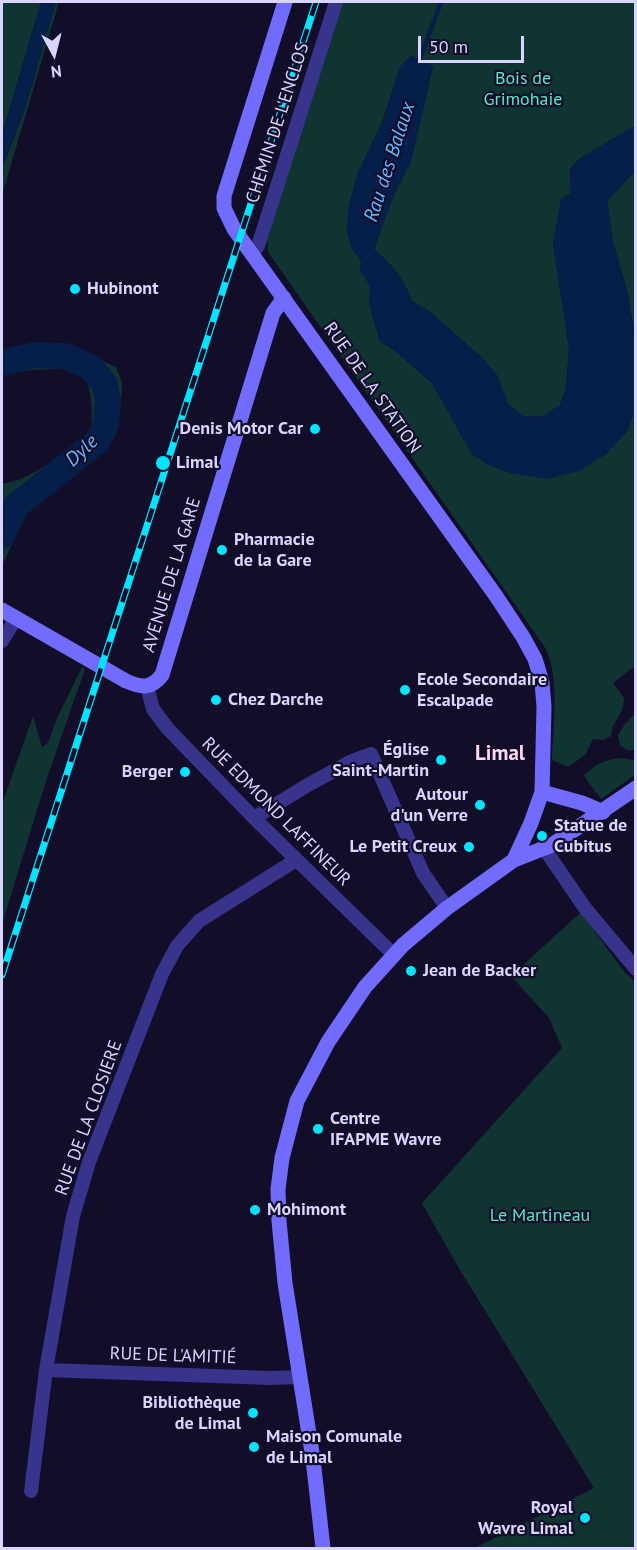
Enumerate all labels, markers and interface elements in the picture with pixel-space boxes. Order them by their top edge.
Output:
north arrow [24,24,84,84]
scale bar [421,24,528,62]
text: 50 m [429,35,468,58]
street label: CHEMIN DE L'ENCLOS [242,40,314,206]
text: N [50,61,63,82]
park label: Bois de Grimohaie [484,68,562,110]
water label: Rau des Balaux [359,99,421,225]
place label: Hubinont [87,278,158,300]
marker: Hubinont [68,282,82,296]
street label: RUE DE LA STATION [319,318,425,458]
place label: Denis Motor Car [180,418,303,440]
marker: Denis Motor Car [308,422,322,436]
water label: Dyle [61,430,103,472]
place label: Limal [176,452,219,474]
marker: Limal [154,454,172,472]
street label: AVENUE DE LA GARE [138,495,206,655]
place label: Pharmacie de la Gare [234,529,315,572]
marker: Pharmacie de la Gare [215,543,229,557]
place label: Ecole Secondaire Escalpade [417,669,547,712]
marker: Ecole Secondaire Escalpade [398,683,412,697]
place label: Chez Darche [228,689,323,711]
marker: Chez Darche [209,693,223,707]
street label: RUE EDMOND LAFFINEUR [197,733,355,891]
place label: Église Saint-Martin [332,739,429,782]
district label: Limal [475,741,525,767]
marker: Église Saint-Martin [434,753,448,767]
place label: Berger [122,761,173,783]
marker: Berger [178,765,192,779]
place label: Autour d'un Verre [391,784,468,826]
marker: Autour d'un Verre [473,798,487,812]
place label: Statue de Cubitus [554,815,627,858]
marker: Statue de Cubitus [535,829,549,843]
place label: Le Petit Creux [349,836,457,858]
marker: Le Petit Creux [462,840,476,854]
place label: Jean de Backer [423,960,536,982]
marker: Jean de Backer [404,964,418,978]
street label: RUE DE LA CLOSIERE [51,1038,127,1198]
place label: Centre IFAPME Wavre [330,1108,441,1150]
marker: Centre IFAPME Wavre [311,1122,325,1136]
place label: Mohimont [267,1199,346,1221]
marker: Mohimont [248,1203,262,1217]
park label: Le Martineau [490,1205,590,1227]
street label: RUE DE L'AMITIÉ [109,1343,237,1369]
place label: Bibliothèque de Limal [142,1392,241,1434]
marker: Bibliothèque de Limal [246,1406,260,1420]
place label: Maison Comunale de Limal [266,1426,402,1468]
marker: Maison Comunale de Limal [247,1440,261,1454]
place label: Royal Wavre Limal [478,1497,573,1540]
marker: Royal Wavre Limal [578,1511,592,1525]

